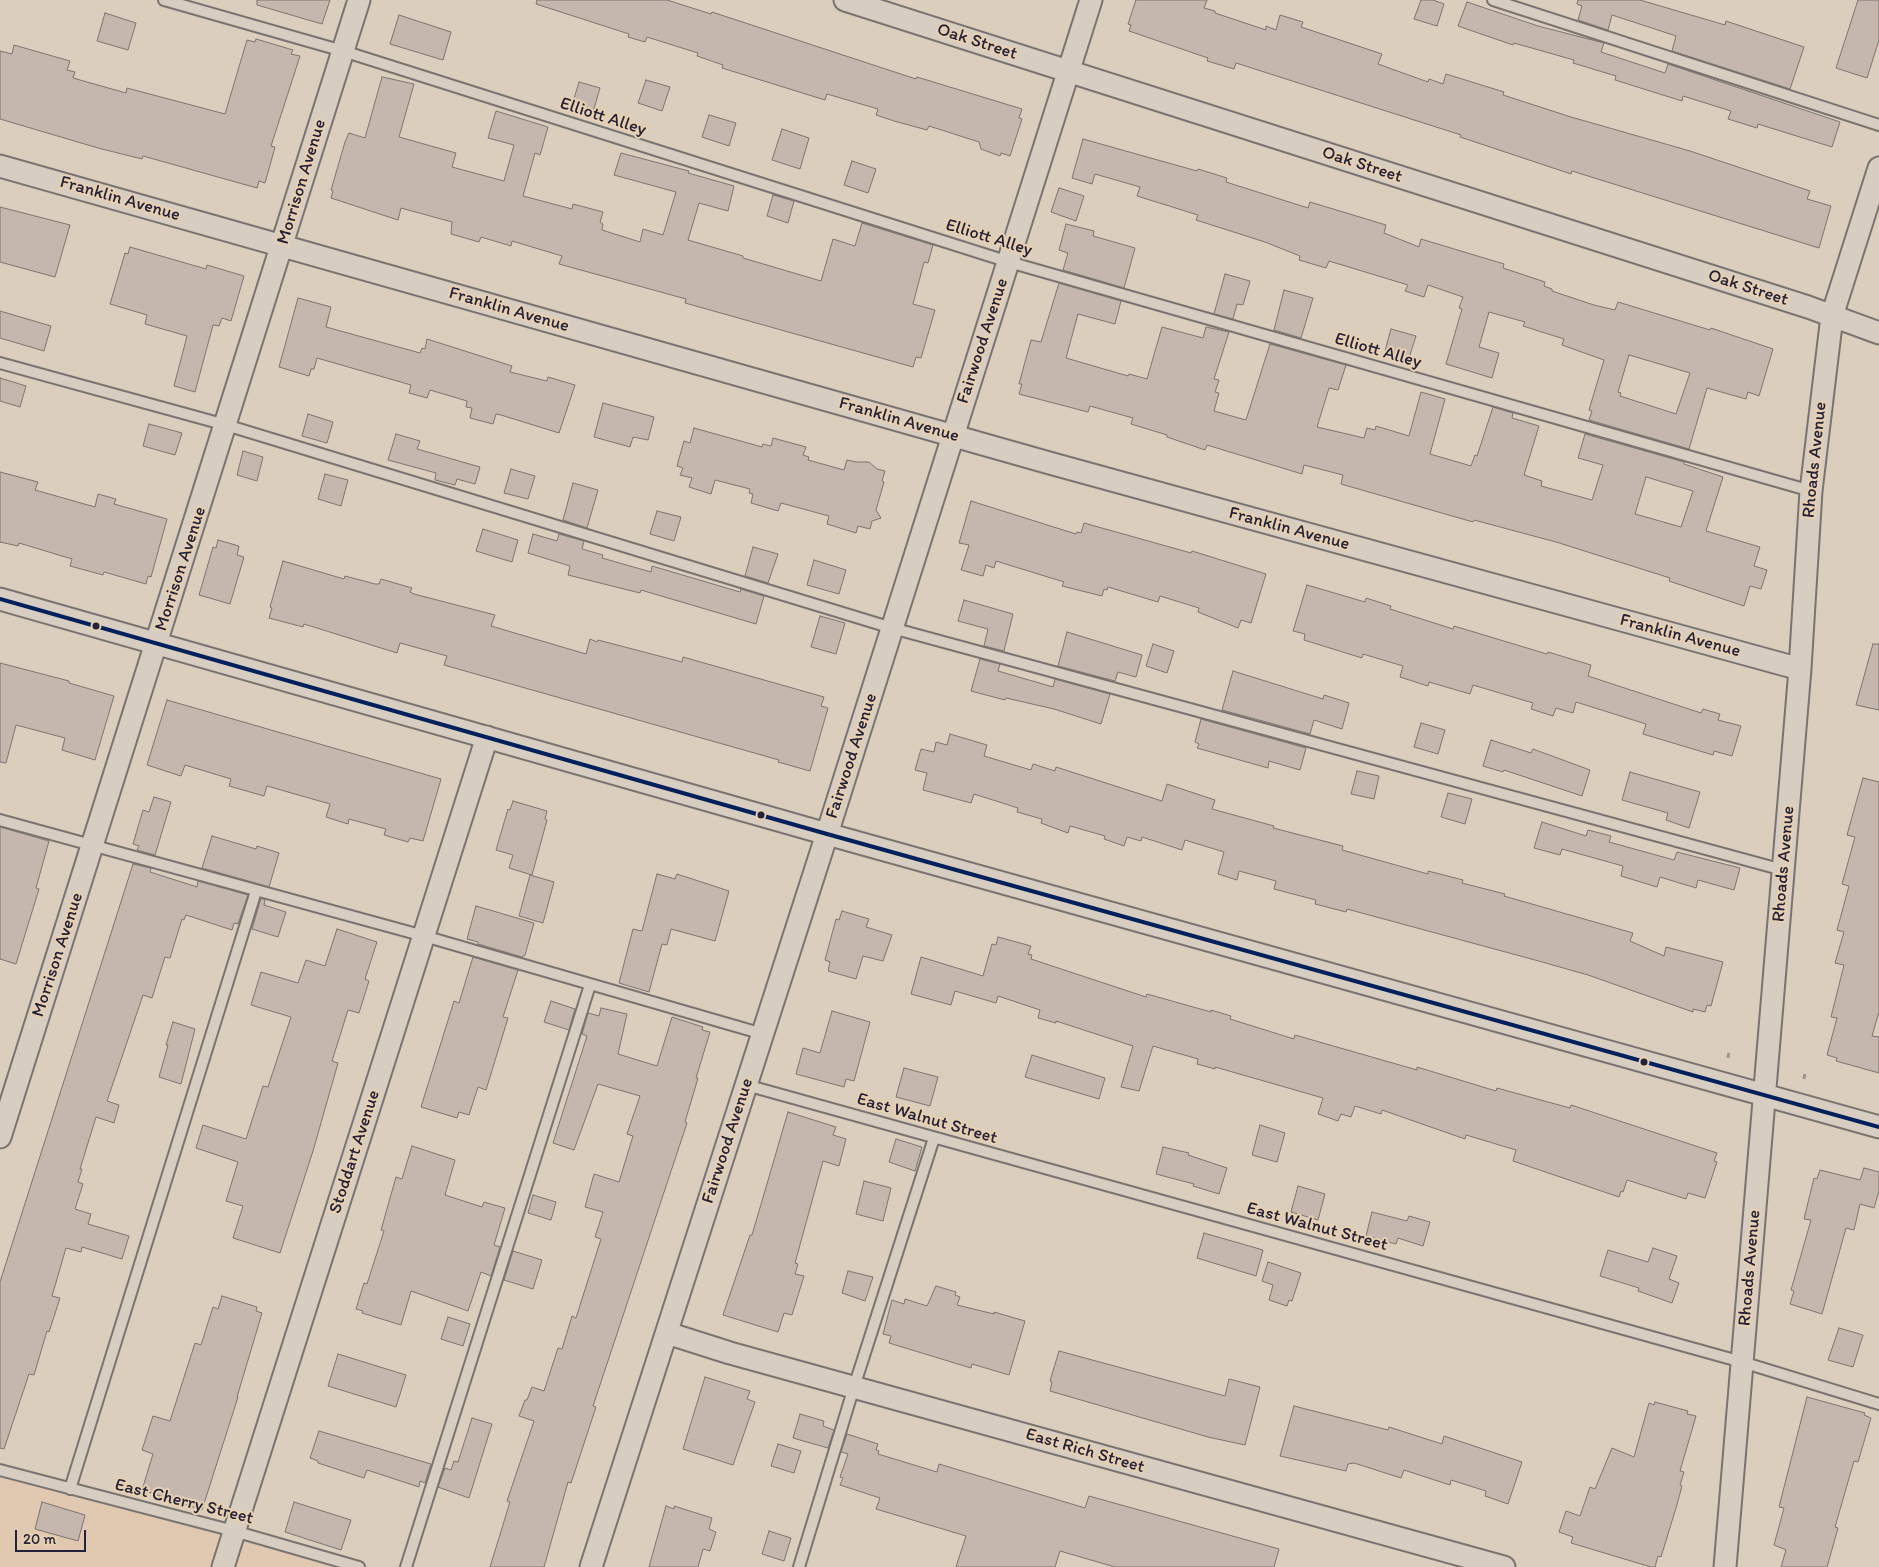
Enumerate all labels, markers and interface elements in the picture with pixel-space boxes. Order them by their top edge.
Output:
street label: Oak Street [934,19,1020,65]
street label: Elliott Alley [557,93,649,141]
street label: Morrison Avenue [273,117,331,247]
street label: Oak Street [1319,142,1405,188]
street label: Franklin Avenue [57,172,183,226]
street label: Elliott Alley [943,215,1035,261]
street label: Oak Street [1705,265,1791,311]
street label: Fairwood Avenue [953,276,1013,406]
street label: Franklin Avenue [446,283,572,337]
street label: Elliott Alley [1332,328,1424,374]
street label: Franklin Avenue [836,393,962,447]
street label: Rhoads Avenue [1798,401,1832,519]
street label: Franklin Avenue [1226,503,1352,555]
street label: Morrison Avenue [151,504,211,634]
street label: Franklin Avenue [1617,610,1743,662]
unlabelled marker [91,621,101,631]
street label: Fairwood Avenue [822,691,882,821]
street label: Rhoads Avenue [1768,805,1800,923]
unlabelled marker [756,810,766,820]
street label: Morrison Avenue [28,890,88,1020]
unlabelled marker [1639,1057,1649,1067]
street label: Fairwood Avenue [698,1076,758,1206]
street label: Stoddart Avenue [325,1088,385,1216]
street label: East Walnut Street [854,1089,1000,1149]
street label: East Walnut Street [1244,1198,1390,1256]
street label: Rhoads Avenue [1734,1209,1766,1327]
street label: East Rich Street [1023,1424,1147,1478]
street label: East Cherry Street [113,1474,255,1530]
scale bar [18,1520,89,1552]
text: 20 m [23,1530,56,1548]

